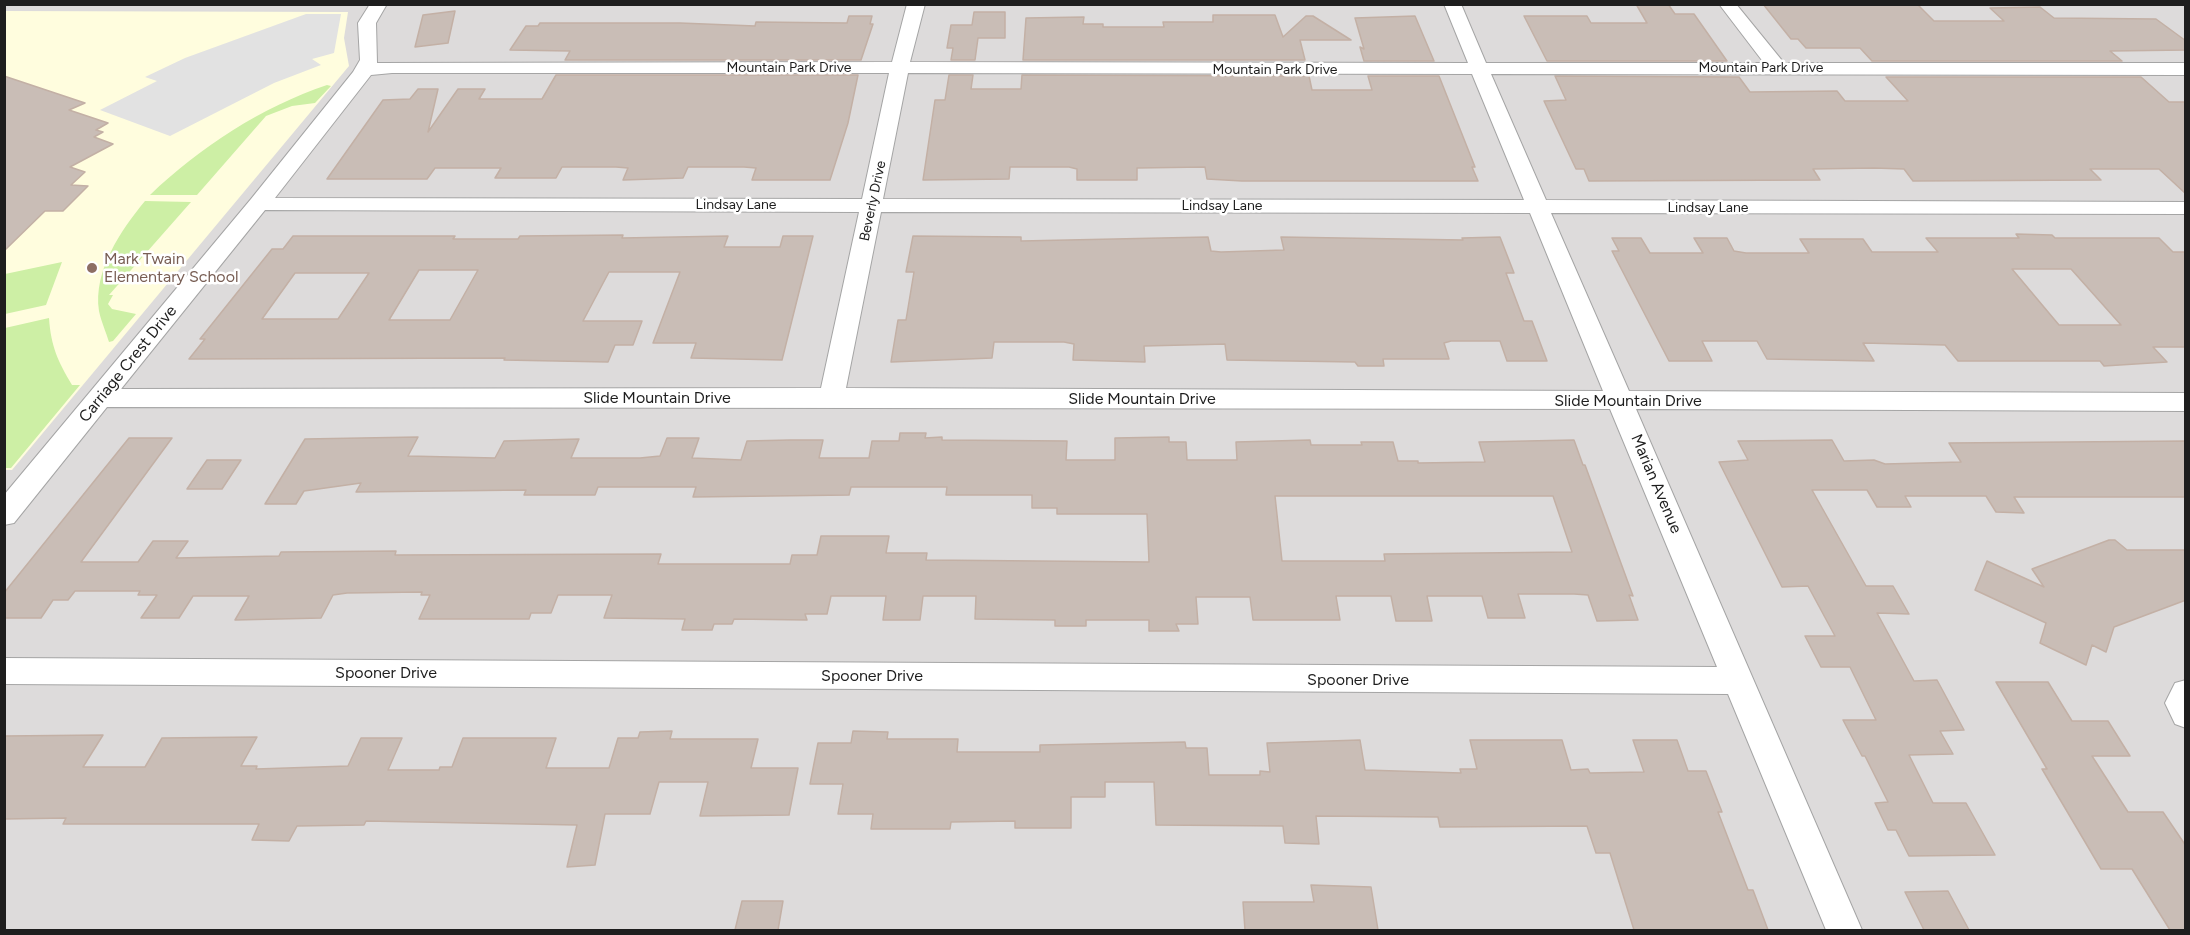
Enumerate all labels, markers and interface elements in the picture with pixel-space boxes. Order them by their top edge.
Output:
street label: Mountain Park Drive [727,60,851,76]
street label: Mountain Park Drive [1699,60,1823,76]
street label: Mountain Park Drive [1213,62,1337,78]
street label: Beverly Drive [856,159,890,243]
street label: Lindsay Lane [696,197,776,213]
street label: Lindsay Lane [1182,198,1262,214]
street label: Lindsay Lane [1668,200,1748,216]
place label: Mark Twain Elementary School [104,249,238,287]
marker: Mark Twain Elementary School [85,261,99,275]
street label: Carriage Crest Drive [75,302,181,426]
street label: Slide Mountain Drive [583,388,731,408]
street label: Slide Mountain Drive [1068,389,1216,409]
street label: Slide Mountain Drive [1554,391,1702,411]
street label: Marian Avenue [1626,431,1686,537]
street label: Spooner Drive [335,663,437,683]
street label: Spooner Drive [821,666,923,686]
street label: Spooner Drive [1307,670,1409,690]

